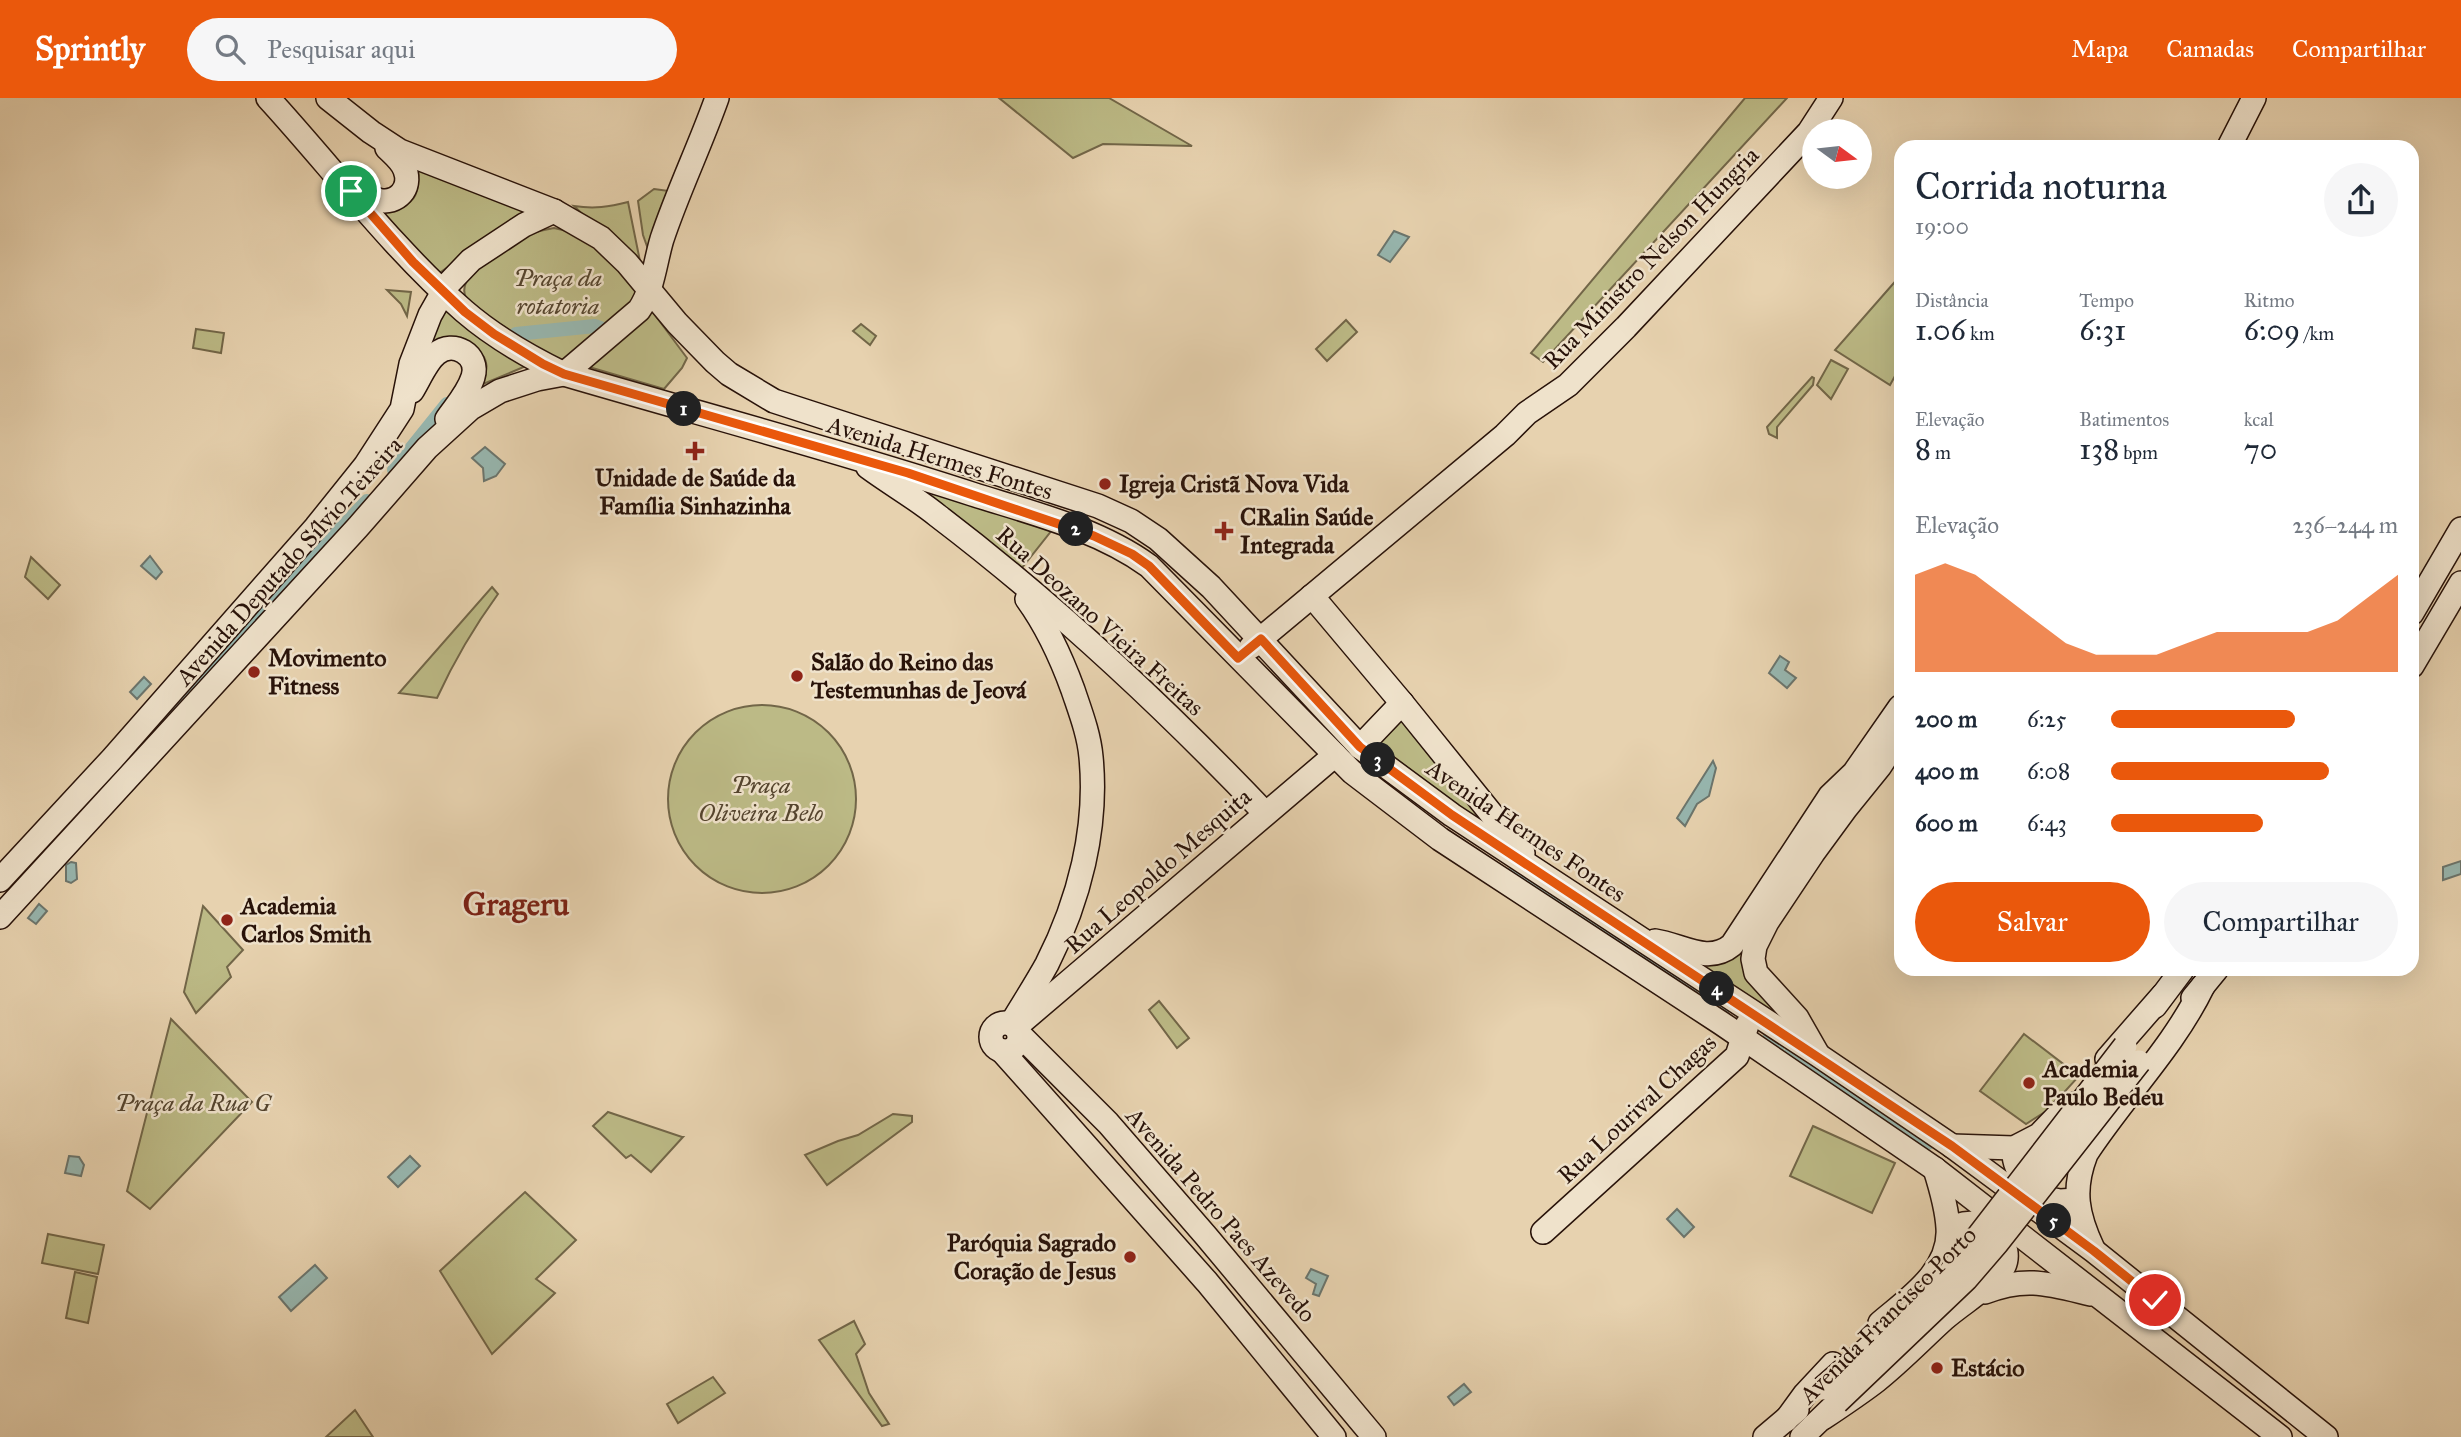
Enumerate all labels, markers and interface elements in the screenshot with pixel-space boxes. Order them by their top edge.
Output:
search box [187,18,677,81]
text: Sprintly [35,29,145,69]
icon: search [211,30,249,68]
text: Pesquisar aqui [267,33,415,65]
text: Mapa [2071,34,2128,64]
text: Camadas [2166,34,2254,64]
text: Compartilhar [2292,34,2426,64]
north arrow [1802,119,1872,189]
map controls [1802,119,1872,189]
street label: Rua Ministro Nelson Hungria [1537,140,1766,376]
pin [321,161,381,221]
text: Corrida noturna [1915,163,2167,209]
button: share [2324,163,2398,237]
icon: arrive [332,172,370,210]
text: 19:00 [1915,212,1969,240]
park label: Praça da rotatoria [514,263,602,321]
text: Distância [1915,289,1988,312]
text: Tempo [2079,289,2134,312]
text: Ritmo [2244,289,2295,312]
text: 1.06 [1915,312,1966,348]
text: 6:31 [2079,312,2126,348]
text: 6:09 [2244,312,2300,348]
text: km [1966,322,1995,345]
text: /km [2300,322,2334,345]
pin: 1 [666,392,702,426]
text: 1 [680,397,687,420]
text: Elevação [1915,408,1984,431]
text: Batimentos [2079,408,2169,431]
text: kcal [2244,408,2274,431]
street label: Avenida Hermes Fontes [823,409,1056,507]
street label: Avenida Deputado Sílvio Teixeira [169,430,409,692]
text: 8 [1915,431,1931,467]
text: 138 [2079,431,2119,467]
text: 70 [2244,431,2277,467]
marker: Unidade de Saúde da Família Sinhazinha [685,441,705,461]
text: m [1931,441,1951,464]
text: bpm [2119,441,2158,464]
place label: Unidade de Saúde da Família Sinhazinha [595,463,796,521]
place label: Igreja Cristã Nova Vida [1119,469,1350,499]
marker: Igreja Cristã Nova Vida [1097,476,1113,492]
place label: CRalin Saúde Integrada [1240,502,1373,560]
text: Elevação [1915,511,1999,539]
text: 236–244 m [2292,511,2398,539]
pin: 2 [1058,512,1094,546]
text: 2 [1071,517,1080,540]
street label: Rua Deozano Vieira Freitas [990,520,1210,722]
marker: CRalin Saúde Integrada [1214,521,1234,541]
place label: Movimento Fitness [268,643,386,701]
place label: Salão do Reino das Testemunhas de Jeová [810,647,1027,705]
marker: Movimento Fitness [246,664,262,680]
marker: Salão do Reino das Testemunhas de Jeová [789,668,805,684]
text: 200 m [1915,705,1977,733]
text: 6:25 [2027,705,2066,733]
pin: 3 [1360,742,1396,778]
text: 3 [1374,748,1381,771]
street label: Avenida Hermes Fontes [1420,752,1632,909]
text: 400 m [1915,757,1979,785]
text: 6:08 [2027,757,2070,785]
park label: Praça Oliveira Belo [699,770,823,828]
street label: Rua Leopoldo Mesquita [1059,781,1258,960]
text: 600 m [1915,809,1978,837]
text: 6:43 [2027,809,2067,837]
button: Salvar [1915,882,2150,962]
button: Compartilhar [2164,882,2398,962]
district label: Grageru [463,885,569,924]
place label: Academia Carlos Smith [239,891,372,949]
marker: Academia Carlos Smith [219,912,235,928]
pin: 4 [1700,972,1734,1006]
text: 4 [1711,977,1722,1000]
street label: Rua Lourival Chagas [1551,1028,1723,1190]
place label: Academia Paulo Bedeu [2041,1054,2164,1112]
marker: Academia Paulo Bedeu [2021,1075,2037,1091]
park label: Praça da Rua G [115,1088,272,1118]
street label: Avenida Pedro Paes Azevedo [1119,1101,1322,1329]
pin: 5 [2036,1204,2072,1238]
text: 5 [2049,1209,2058,1232]
street label: Avenida Francisco Porto [1792,1220,1983,1411]
place label: Paróquia Sagrado Coração de Jesus [947,1228,1116,1286]
marker: Paróquia Sagrado Coração de Jesus [1122,1249,1138,1265]
pin [2125,1270,2185,1330]
icon: check [2136,1281,2174,1319]
place label: Estácio [1951,1353,2024,1383]
marker: Estácio [1929,1360,1945,1376]

